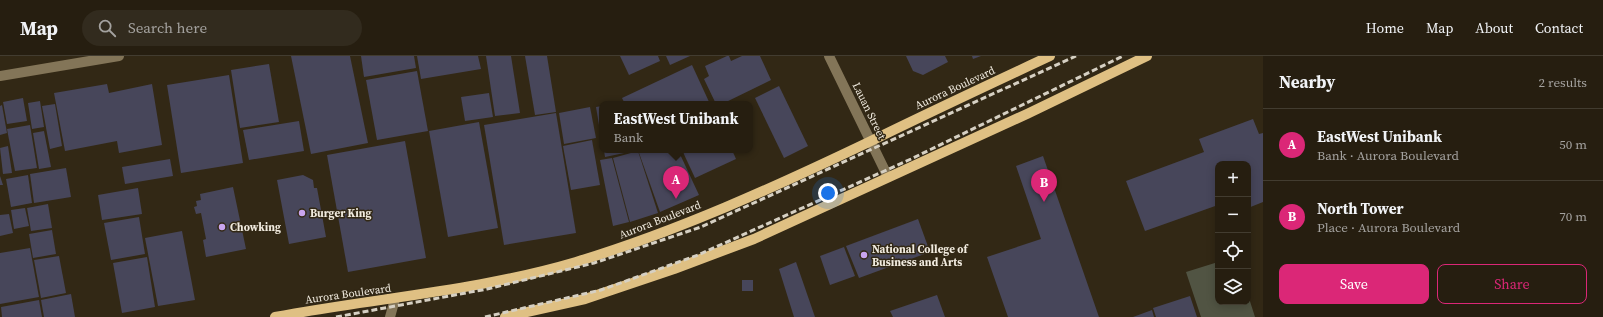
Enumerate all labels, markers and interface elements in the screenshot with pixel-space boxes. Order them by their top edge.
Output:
search box [82,10,362,46]
text: Map [20,15,58,41]
icon: search [96,17,118,39]
text: Search here [128,17,207,38]
text: Home [1366,18,1404,38]
text: Map [1426,18,1453,38]
text: About [1475,18,1513,38]
text: Contact [1535,18,1583,38]
street label: Aurora Boulevard [913,63,998,113]
text: Nearby [1279,70,1335,94]
text: 2 results [1539,74,1587,91]
street label: Lauan Street [849,80,889,142]
popup [599,101,753,153]
text: EastWest Unibank [614,108,739,129]
text: EastWest Unibank [1317,126,1442,147]
text: Bank [614,129,643,146]
text: A [1288,136,1296,153]
text: 50 m [1559,136,1587,153]
text: Bank · Aurora Boulevard [1317,147,1459,164]
map controls [1215,161,1251,305]
button: + [1215,161,1251,197]
pin: A [663,166,689,199]
pin: B [1031,169,1057,202]
your location [818,183,838,203]
street label: Aurora Boulevard [617,197,704,243]
button: − [1215,197,1251,233]
text: North Tower [1317,198,1404,219]
place label: Burger King [310,206,372,221]
marker: Burger King [297,208,307,218]
text: B [1288,208,1296,225]
text: 70 m [1559,208,1587,225]
text: Place · Aurora Boulevard [1317,219,1460,236]
place label: Chowking [230,220,281,235]
marker: Chowking [217,222,227,232]
button: locate [1215,233,1251,269]
place label: National College of Business and Arts [872,242,969,270]
marker: National College of Business and Arts [859,250,869,260]
button: Save [1279,264,1429,304]
button: Share [1437,264,1587,304]
button: layers [1215,269,1251,305]
street label: Aurora Boulevard [304,280,393,307]

